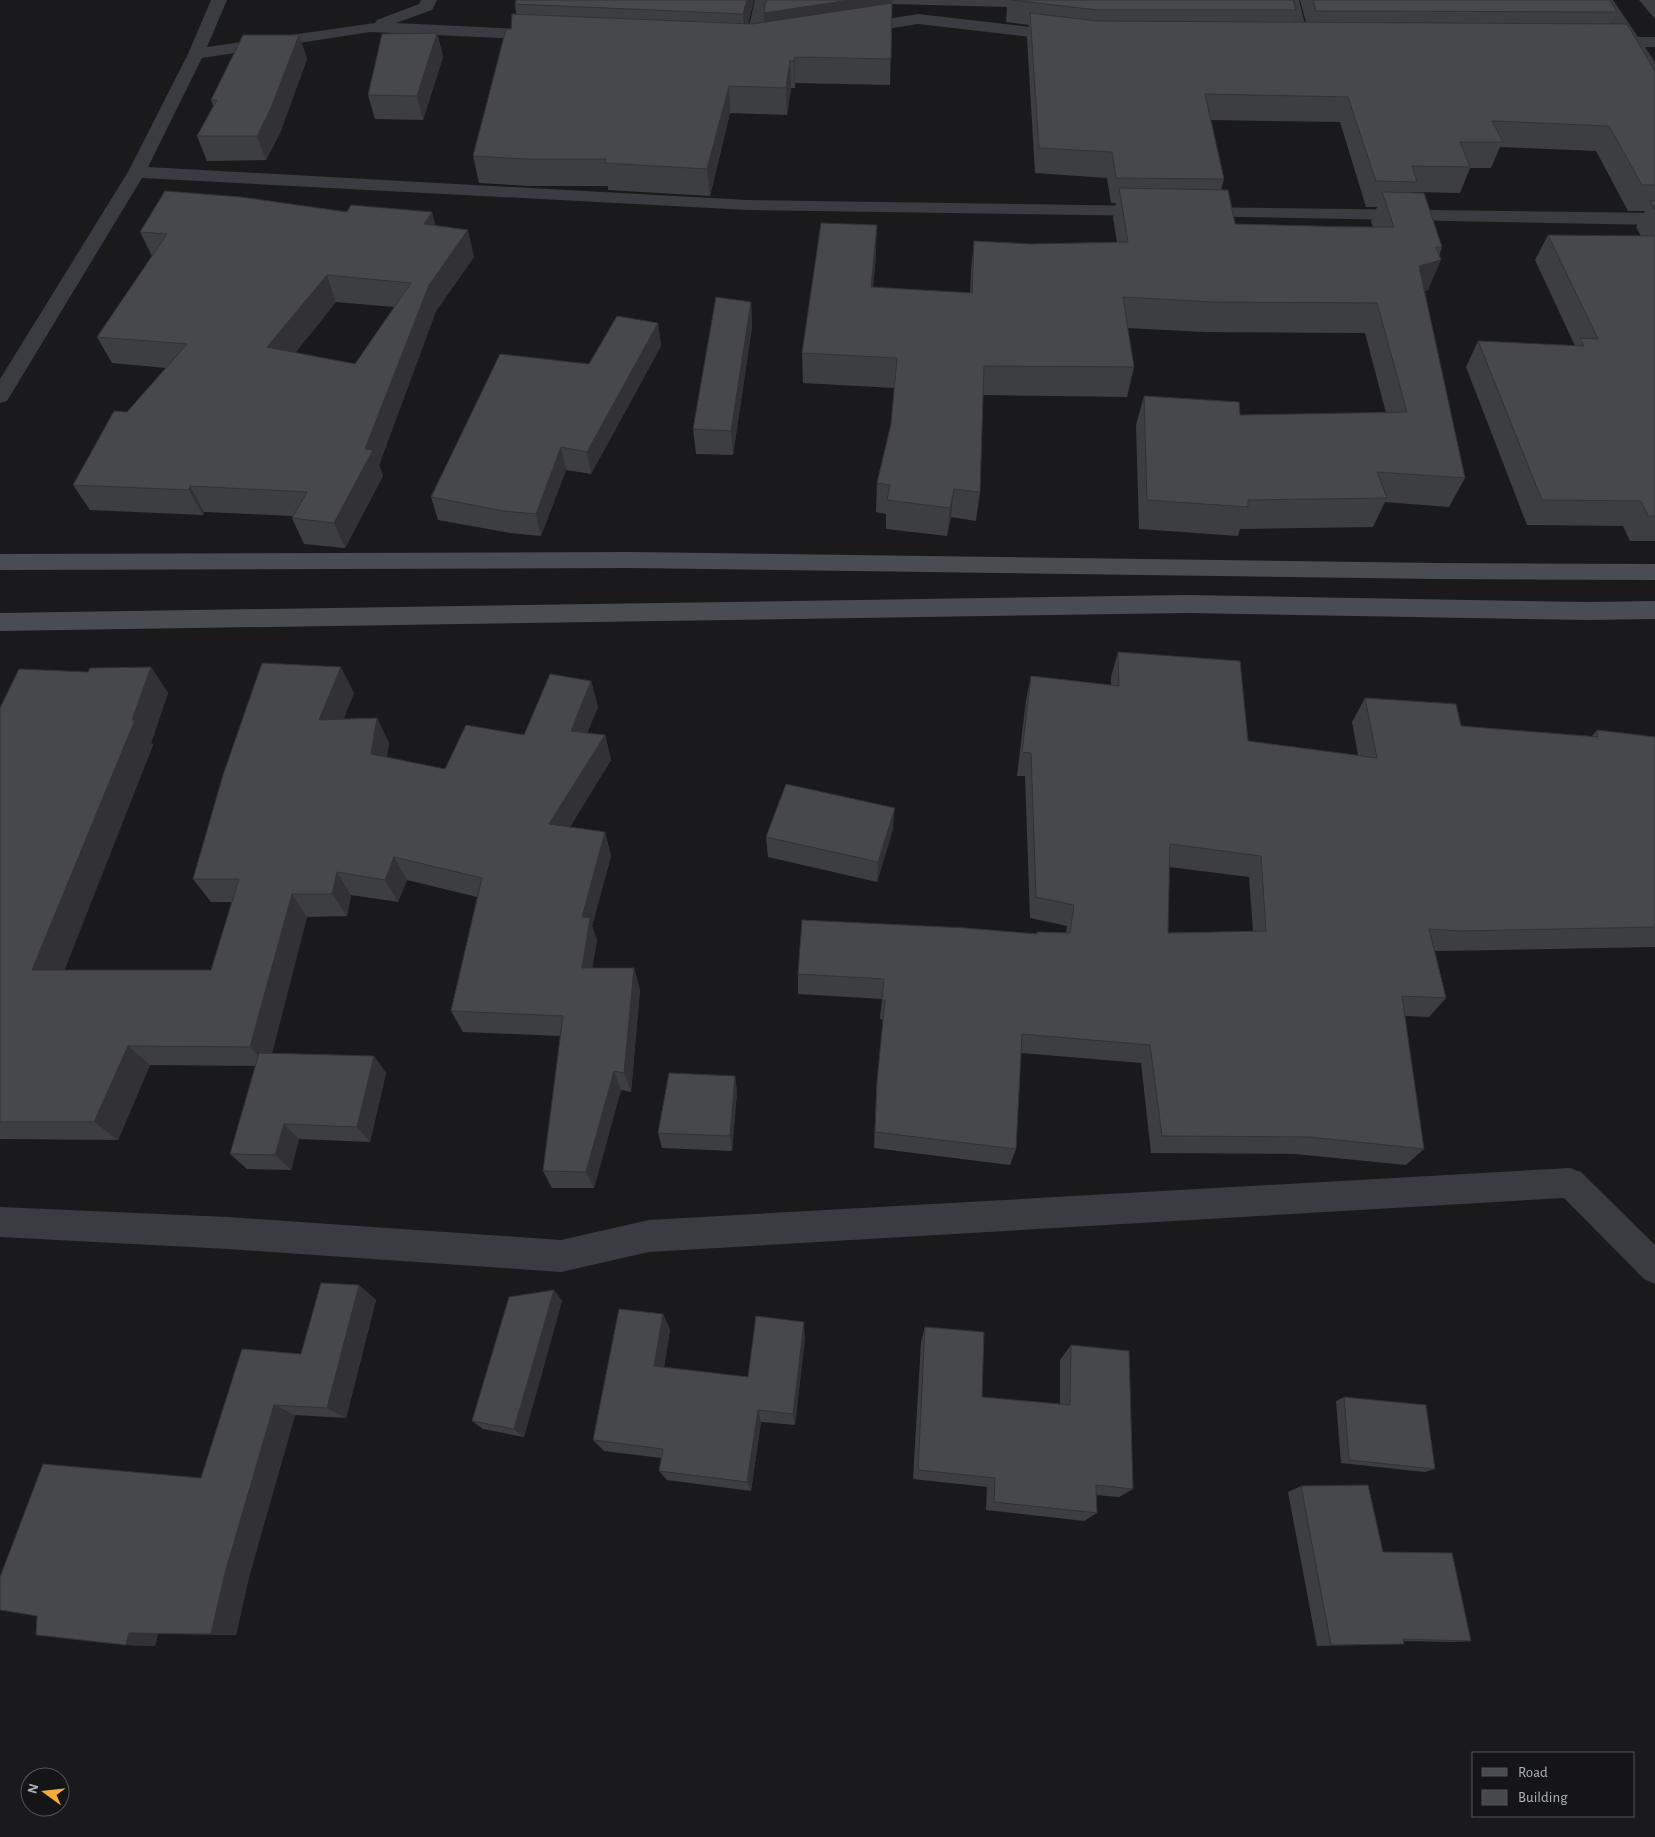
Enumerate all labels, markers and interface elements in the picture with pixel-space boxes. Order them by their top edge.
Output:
legend [1472,1752,1635,1817]
text: Road [1518,1765,1548,1780]
north arrow [20,1767,70,1817]
text: N [25,1782,41,1795]
text: Building [1518,1790,1568,1805]

